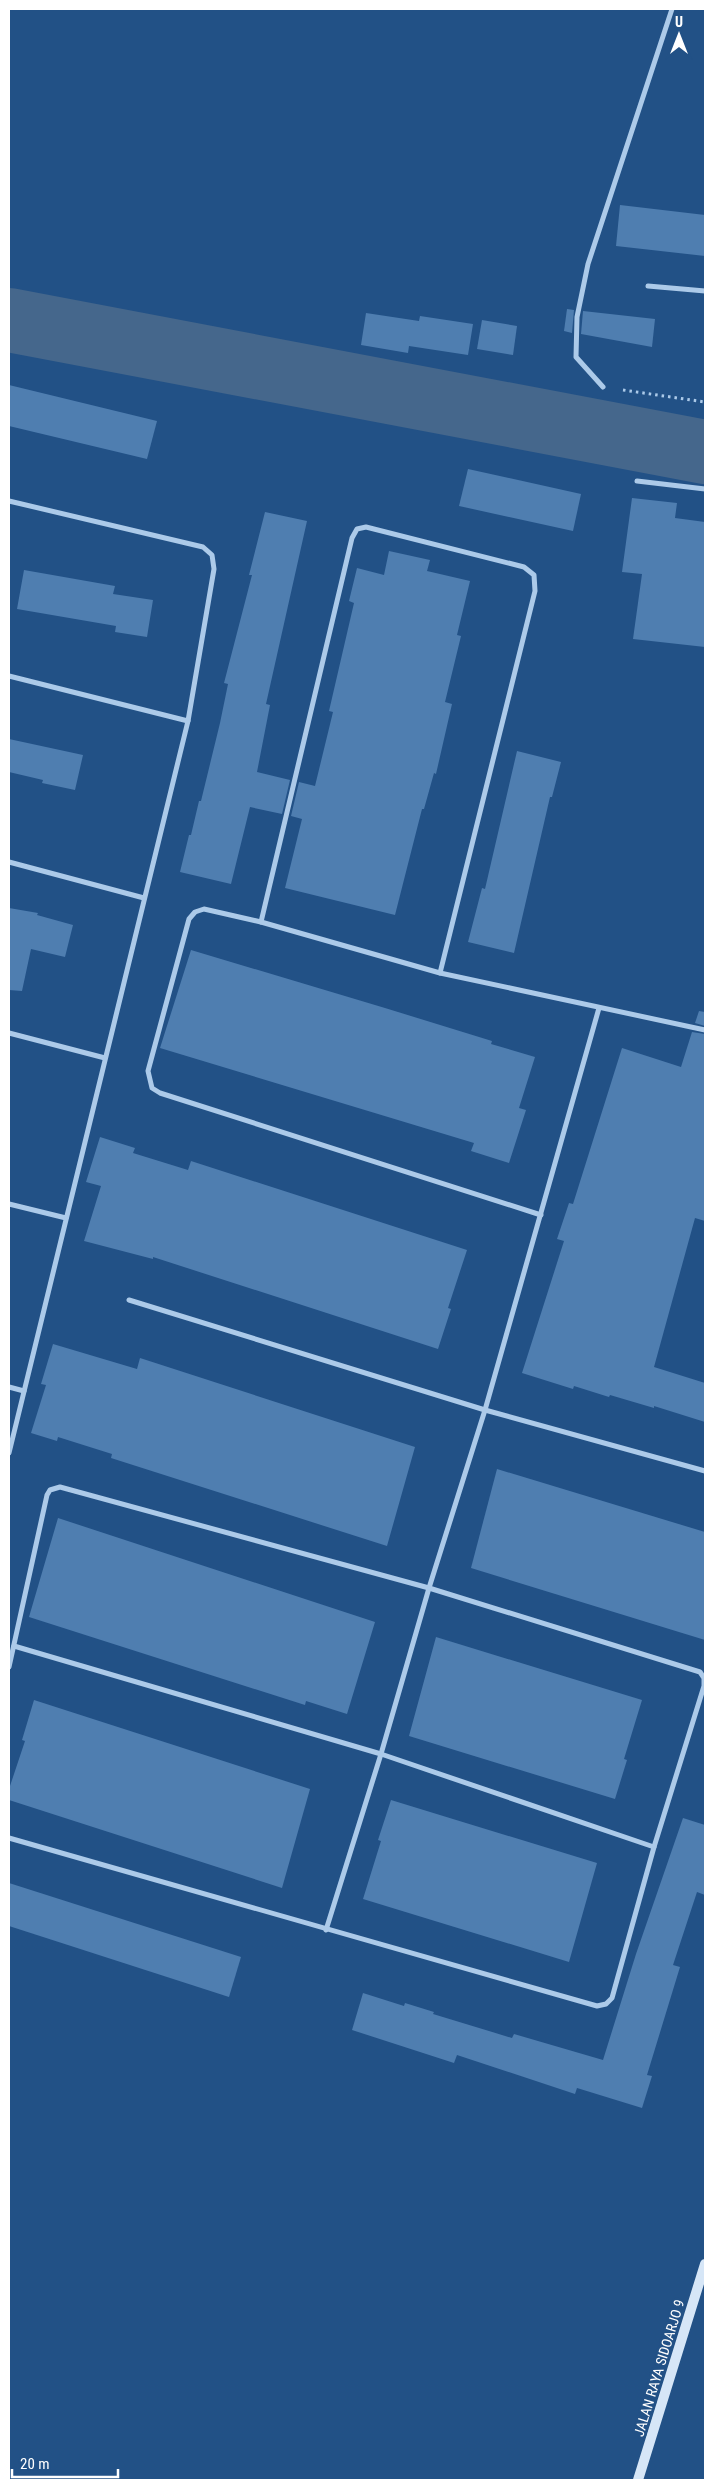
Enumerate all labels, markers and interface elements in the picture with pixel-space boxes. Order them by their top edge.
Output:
north arrow [654,10,704,60]
text: U [675,14,683,30]
street label: JALAN RAYA SIDOARJO 9 [631,2298,687,2438]
scale bar [12,2446,119,2478]
text: 20 m [20,2455,50,2473]

